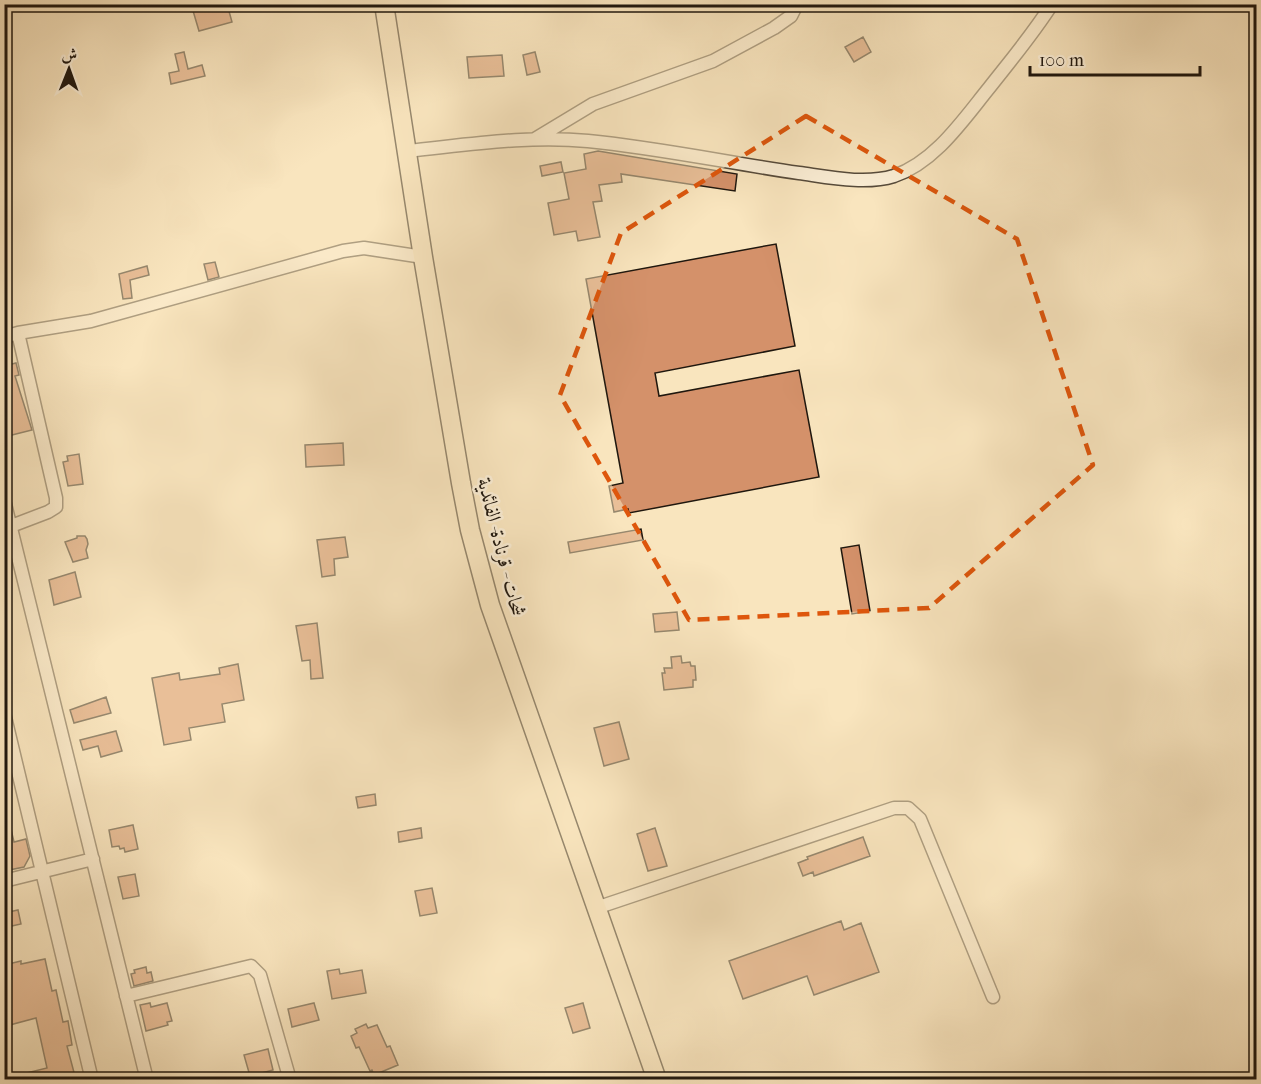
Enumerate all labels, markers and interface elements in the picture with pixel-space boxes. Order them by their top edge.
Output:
north arrow [39,39,99,99]
scale bar [1030,39,1200,77]
text: ش [61,45,77,64]
text: 100 m [1039,50,1084,71]
street label: شحات - قرنادة- الفائدية [472,475,529,619]

